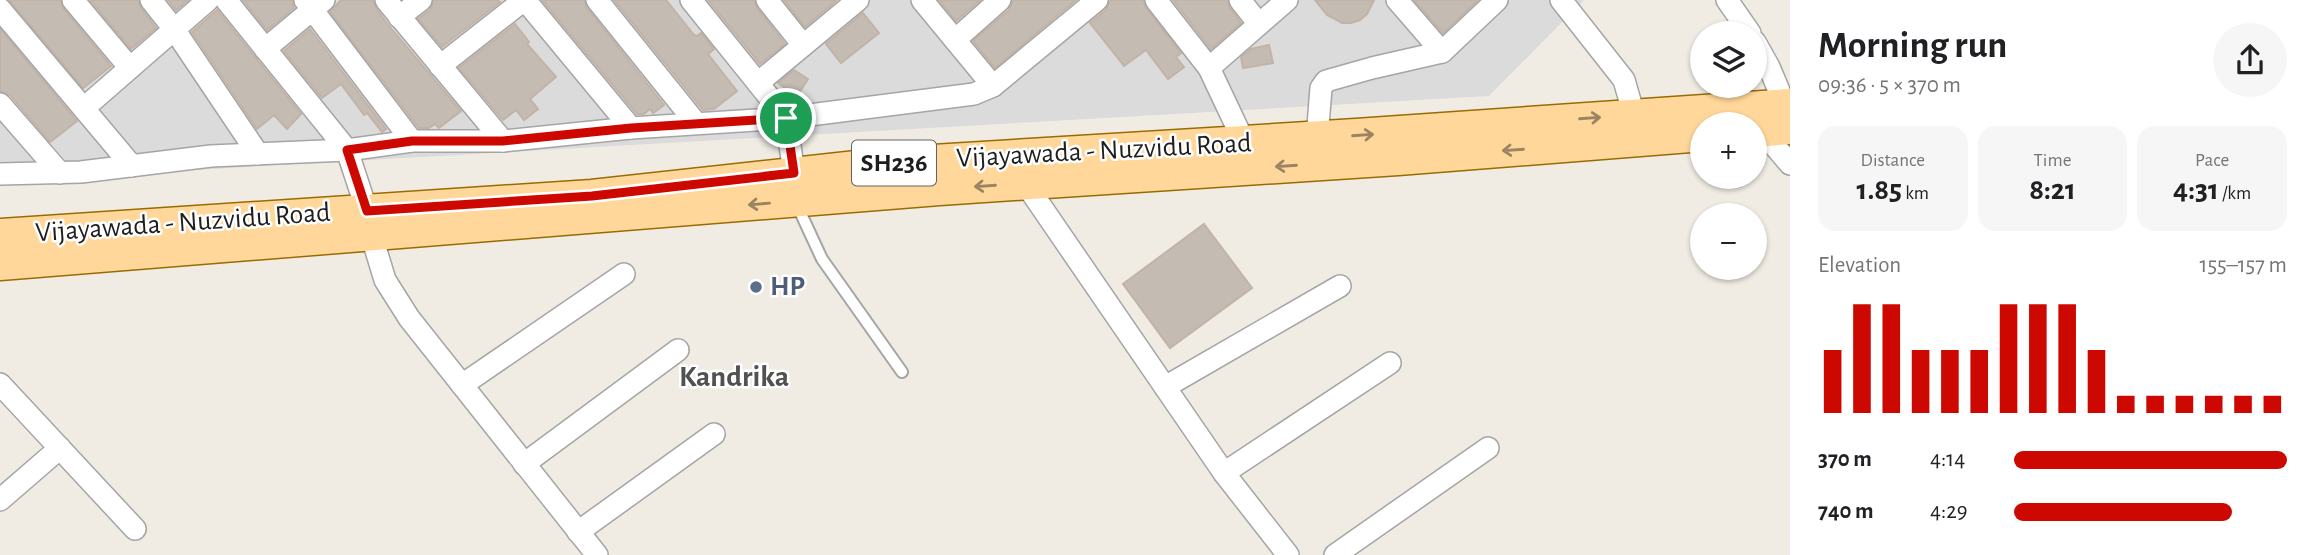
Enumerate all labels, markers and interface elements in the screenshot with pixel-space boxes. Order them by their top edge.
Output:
map controls [1690,21,1767,280]
button: layers [1690,21,1767,98]
button: share [2213,23,2287,97]
text: Morning run [1818,27,2007,65]
text: 09:36 · 5 × 370 m [1818,74,1961,97]
pin [756,88,816,148]
icon: arrive [767,99,805,137]
one-way arrow [1578,112,1601,125]
button: + [1690,112,1767,189]
one-way arrow [1351,128,1374,141]
street label: Vijayawada - Nuzvidu Road [956,129,1252,173]
road number: SH236 [852,140,936,186]
one-way arrow [1502,144,1524,157]
text: Distance [1861,151,1925,170]
text: Time [2034,151,2071,170]
text: Pace [2195,151,2229,170]
one-way arrow [1275,160,1297,173]
text: 1.85 [1857,175,1902,205]
text: 8:21 [2029,175,2076,205]
text: 4:31 [2173,175,2219,205]
one-way arrow [975,180,997,193]
text: km [1902,184,1929,203]
text: /km [2219,184,2251,203]
one-way arrow [748,198,770,211]
street label: Vijayawada - Nuzvidu Road [35,199,331,247]
button: − [1690,203,1767,280]
text: Elevation [1818,254,1901,277]
text: 155–157 m [2200,254,2287,277]
place label: HP [770,273,805,301]
marker: HP [748,279,764,295]
district label: Kandrika [679,362,789,392]
text: 370 m [1818,448,1872,471]
text: 4:14 [1930,448,1965,471]
text: 740 m [1818,500,1874,523]
text: 4:29 [1930,500,1968,523]

